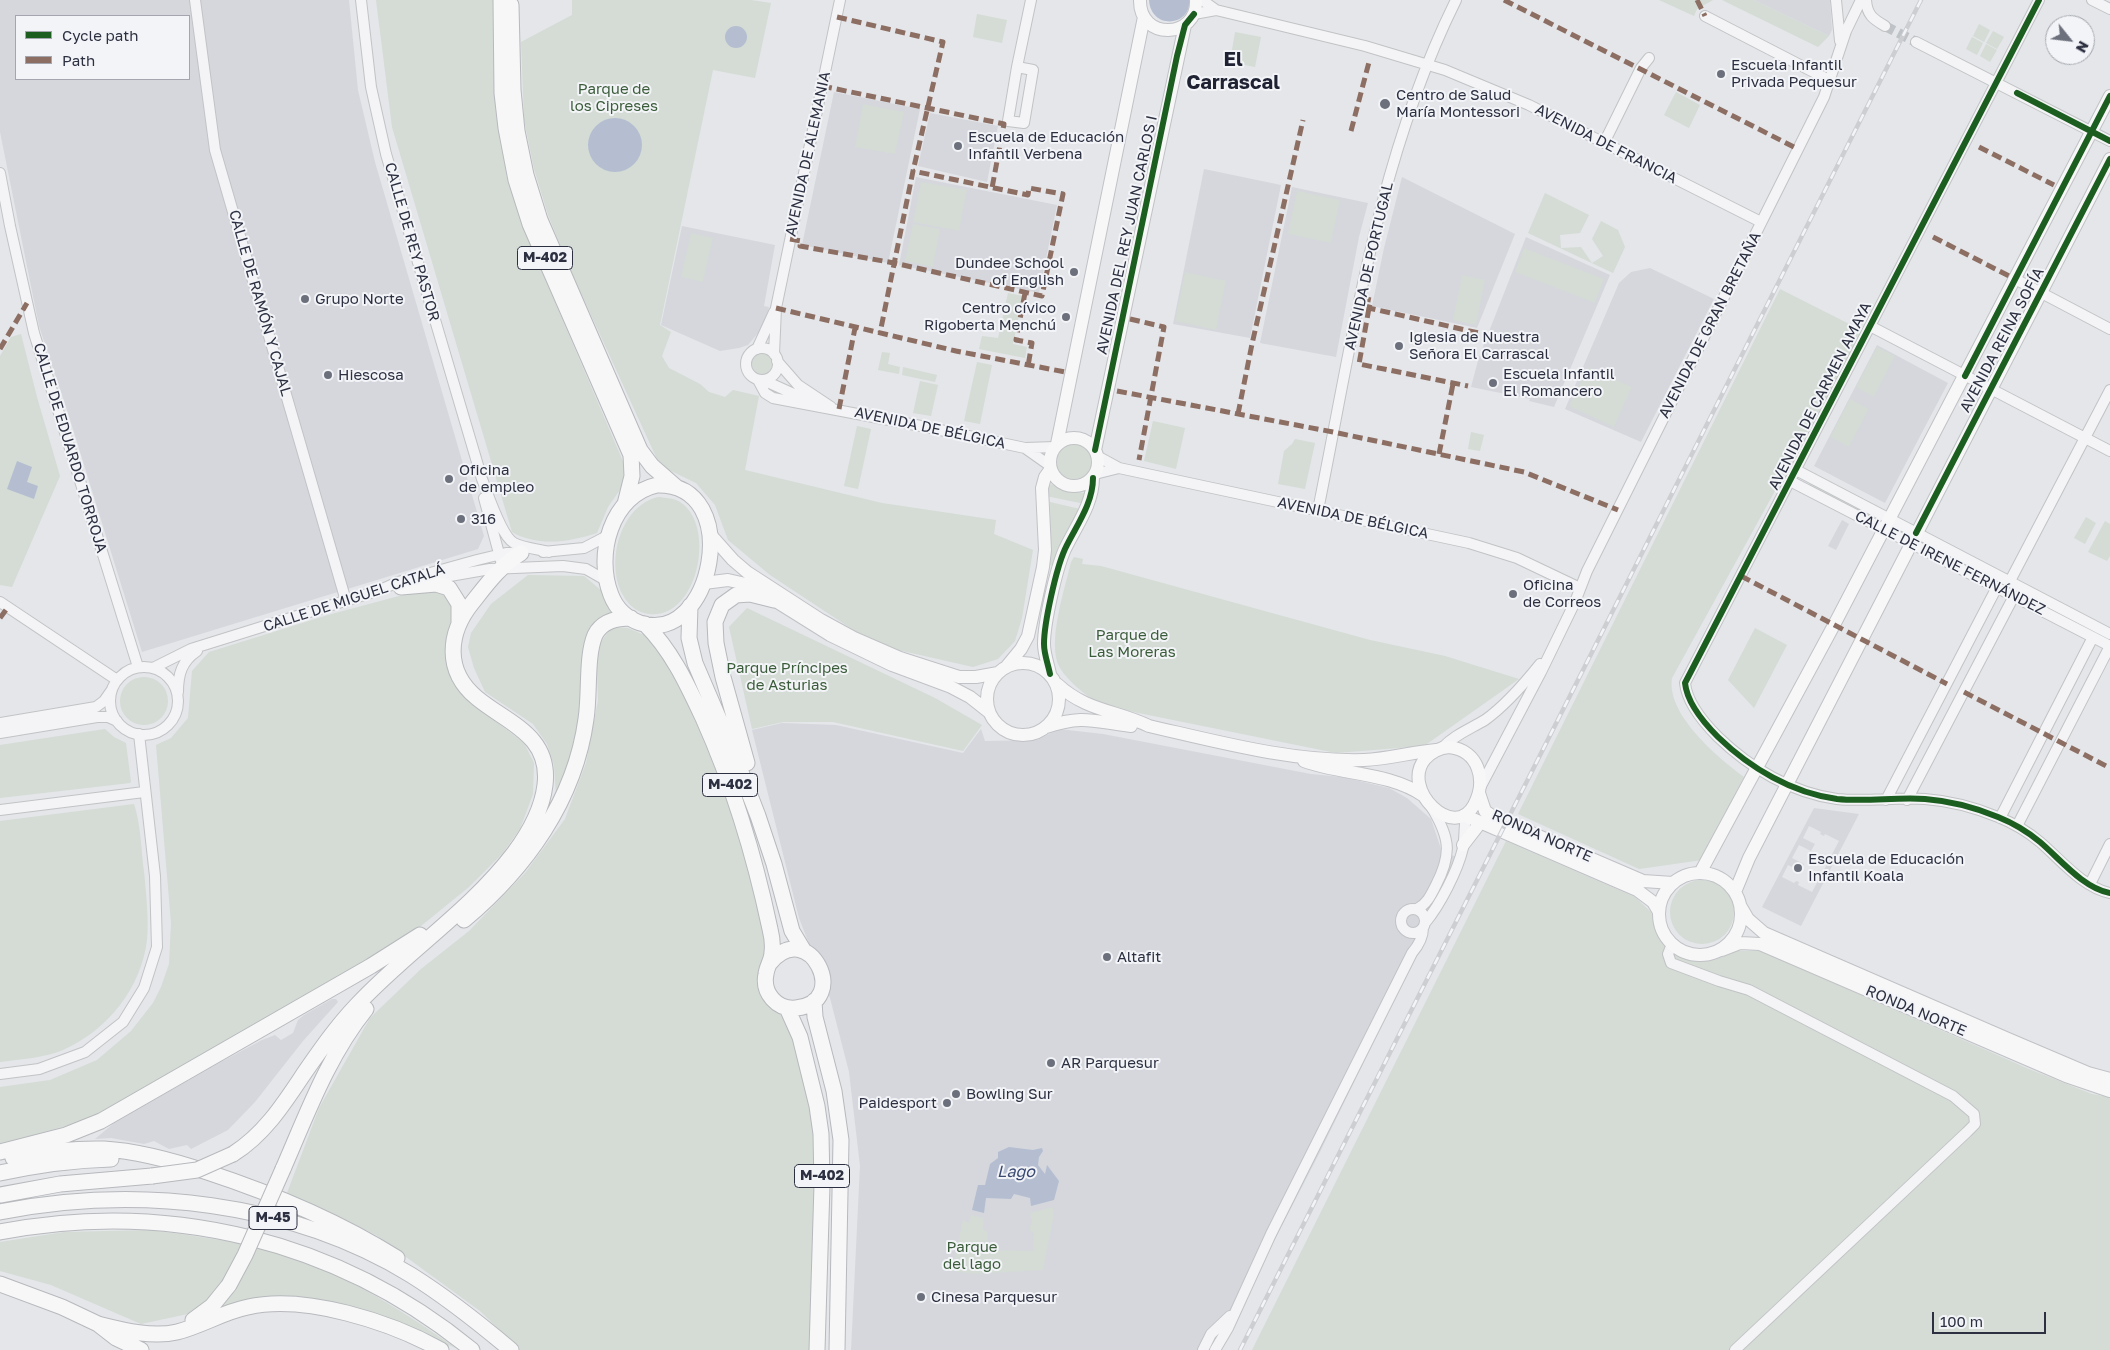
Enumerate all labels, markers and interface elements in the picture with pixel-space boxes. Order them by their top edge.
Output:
legend [15,15,190,80]
north arrow [2045,15,2095,65]
text: Cycle path [62,26,138,44]
text: N [2073,38,2093,56]
district label: El Carrascal [1186,48,1280,95]
text: Path [62,51,95,69]
place label: Escuela Infantil Privada Pequesur [1731,56,1857,91]
marker: Escuela Infantil Privada Pequesur [1715,68,1727,80]
street label: AVENIDA DE ALEMANIA [782,70,834,238]
park label: Parque de los Cipreses [570,80,658,115]
place label: Centro de Salud María Montessori [1396,86,1520,121]
marker: Centro de Salud María Montessori [1378,97,1392,111]
street label: AVENIDA DE FRANCIA [1532,100,1680,188]
street label: AVENIDA DEL REY JUAN CARLOS I [1093,114,1161,356]
place label: Escuela de Educación Infantil Verbena [968,128,1124,163]
marker: Escuela de Educación Infantil Verbena [952,140,964,152]
street label: CALLE DE REY PASTOR [381,160,443,324]
street label: AVENIDA DE PORTUGAL [1341,180,1397,352]
street label: CALLE DE RAMÓN Y CAJAL [225,208,295,398]
street label: AVENIDA DE GRAN BRETAÑA [1655,229,1765,421]
road number: M-402 [518,247,572,270]
place label: Dundee School of English [955,254,1064,289]
street label: AVENIDA REINA SOFÍA [1956,264,2048,416]
marker: Dundee School of English [1068,266,1080,278]
place label: Grupo Norte [315,290,404,308]
marker: Grupo Norte [299,293,311,305]
place label: Centro cívico Rigoberta Menchú [924,299,1056,334]
street label: AVENIDA DE CARMEN AMAYA [1765,299,1875,493]
marker: Centro cívico Rigoberta Menchú [1060,311,1072,323]
place label: Iglesia de Nuestra Señora El Carrascal [1409,328,1549,363]
marker: Iglesia de Nuestra Señora El Carrascal [1393,340,1405,352]
street label: CALLE DE EDUARDO TORROJA [29,341,111,555]
place label: Escuela Infantil El Romancero [1503,365,1615,400]
place label: Hiescosa [338,366,404,384]
marker: Hiescosa [322,369,334,381]
marker: Escuela Infantil El Romancero [1487,377,1499,389]
street label: AVENIDA DE BÉLGICA [853,403,1007,453]
place label: Oficina de empleo [459,461,534,496]
marker: Oficina de empleo [443,473,455,485]
street label: AVENIDA DE BÉLGICA [1276,493,1430,543]
street label: CALLE DE IRENE FERNÁNDEZ [1852,507,2048,619]
place label: 316 [471,510,496,528]
marker: 316 [455,513,467,525]
street label: CALLE DE MIGUEL CATALÁ [261,560,447,636]
place label: Oficina de Correos [1523,576,1601,611]
marker: Oficina de Correos [1507,588,1519,600]
park label: Parque de Las Moreras [1088,626,1176,661]
park label: Parque Príncipes de Asturias [726,659,848,694]
road number: M-402 [702,774,758,796]
street label: RONDA NORTE [1489,806,1595,866]
place label: Escuela de Educación Infantil Koala [1808,850,1964,885]
marker: Escuela de Educación Infantil Koala [1792,862,1804,874]
place label: Altafit [1117,948,1161,966]
marker: Altafit [1101,951,1113,963]
street label: RONDA NORTE [1863,982,1969,1040]
place label: AR Parquesur [1061,1054,1159,1072]
marker: AR Parquesur [1045,1057,1057,1069]
place label: Bowling Sur [966,1085,1053,1103]
marker: Bowling Sur [950,1088,962,1100]
place label: Paidesport [859,1094,937,1112]
marker: Paidesport [941,1097,953,1109]
water label: Lago [997,1162,1035,1182]
road number: M-402 [794,1164,850,1188]
road number: M-45 [249,1206,297,1230]
park label: Parque del lago [943,1238,1001,1273]
place label: Cinesa Parquesur [931,1288,1057,1306]
marker: Cinesa Parquesur [915,1291,927,1303]
scale bar [1935,1302,2049,1334]
text: 100 m [1940,1312,1983,1330]

